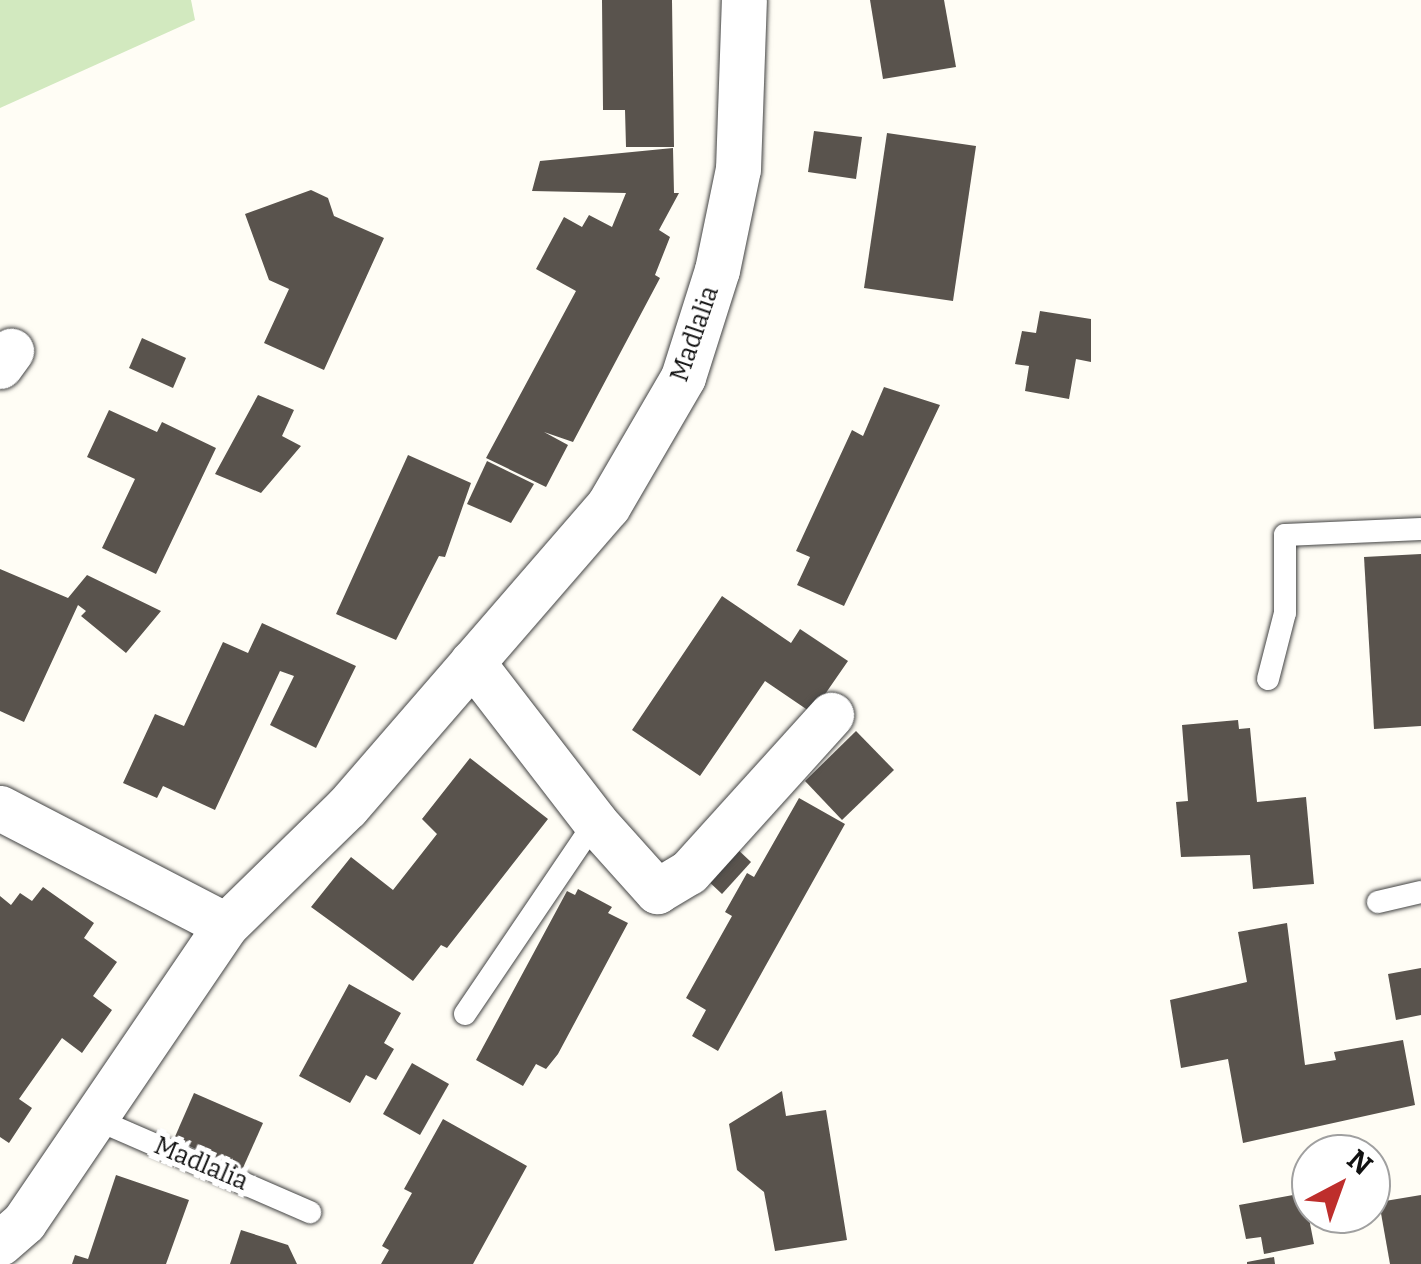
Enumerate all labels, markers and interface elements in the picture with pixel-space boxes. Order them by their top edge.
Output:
street label: Madlalia [665,282,725,386]
street label: Madlalia [150,1131,252,1197]
north arrow [1291,1134,1391,1234]
text: N [1341,1143,1379,1182]

